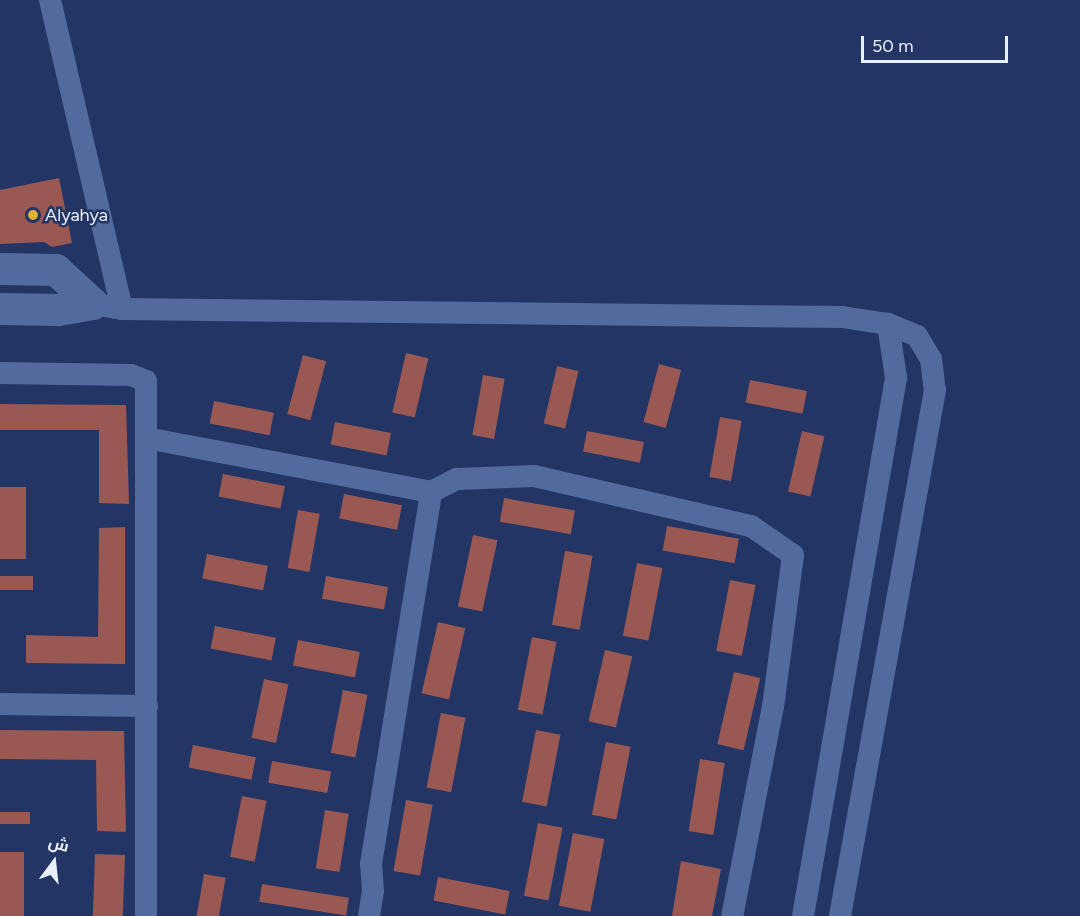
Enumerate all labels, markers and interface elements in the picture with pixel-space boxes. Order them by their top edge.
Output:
scale bar [864,24,1011,62]
text: 50 m [872,35,914,57]
place label: Alyahya [45,204,108,226]
marker: Alyahya [26,208,40,222]
north arrow [24,832,84,892]
text: ش [46,832,71,856]

